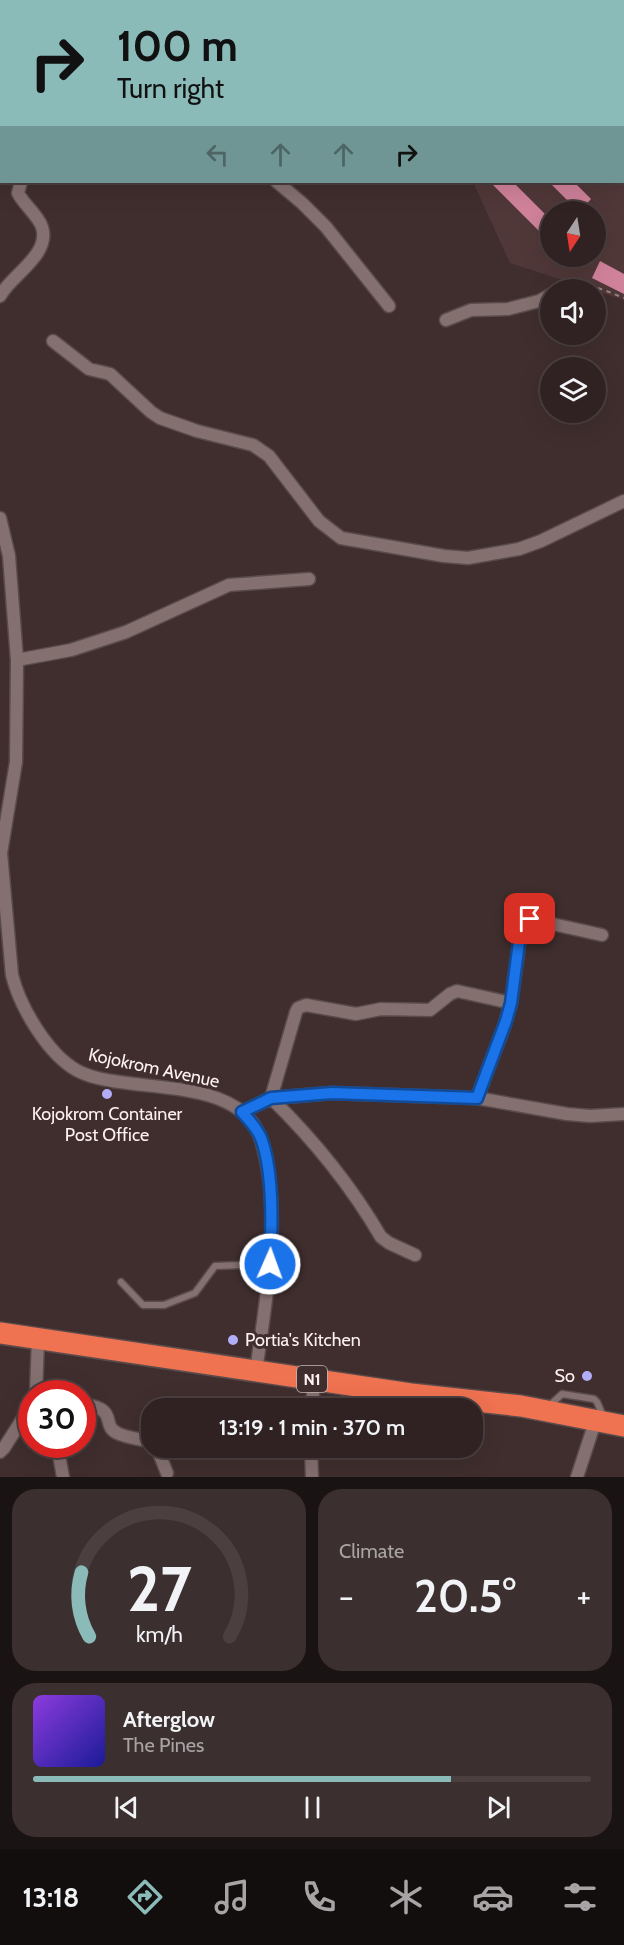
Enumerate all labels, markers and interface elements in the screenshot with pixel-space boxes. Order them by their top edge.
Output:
text: 100 m [117,20,238,72]
icon: right [18,24,96,102]
text: Turn right [117,72,224,105]
icon: left [201,138,234,171]
icon: ahead [264,138,297,171]
icon: ahead [327,138,360,171]
icon: right [390,138,423,171]
north arrow [540,201,606,267]
map controls [540,201,606,423]
button: sound [540,279,606,345]
button: layers [540,357,606,423]
pin [504,893,555,944]
icon: arrive [513,902,546,935]
street label: Kojokrom Avenue [86,1043,222,1093]
marker: Kojokrom Container Post Office [100,1087,114,1101]
place label: Kojokrom Container Post Office [32,1103,183,1146]
position arrow [238,1232,302,1296]
place label: Portia's Kitchen [245,1329,361,1351]
marker: Portia's Kitchen [226,1333,240,1347]
place label: So [555,1365,575,1387]
road number: N1 [297,1366,327,1392]
marker: So [580,1369,594,1383]
speed limit sign: 30 [18,1380,96,1458]
text: 13:19 · 1 min · 370 m [219,1414,405,1441]
text: Climate [339,1539,404,1563]
text: 27 [127,1551,192,1627]
text: 20.5° [414,1569,516,1623]
text: − [339,1576,354,1616]
text: + [576,1576,591,1616]
text: km/h [136,1621,182,1647]
text: Afterglow [123,1706,215,1733]
text: The Pines [123,1733,204,1757]
icon: previous [110,1791,143,1824]
icon: pause [296,1791,329,1824]
icon: next [482,1791,515,1824]
icon: directions [124,1876,166,1918]
icon: music [211,1876,253,1918]
icon: phone [298,1876,340,1918]
icon: climate [385,1876,427,1918]
icon: car [472,1876,514,1918]
icon: filters [559,1876,601,1918]
text: 13:18 [23,1881,79,1914]

